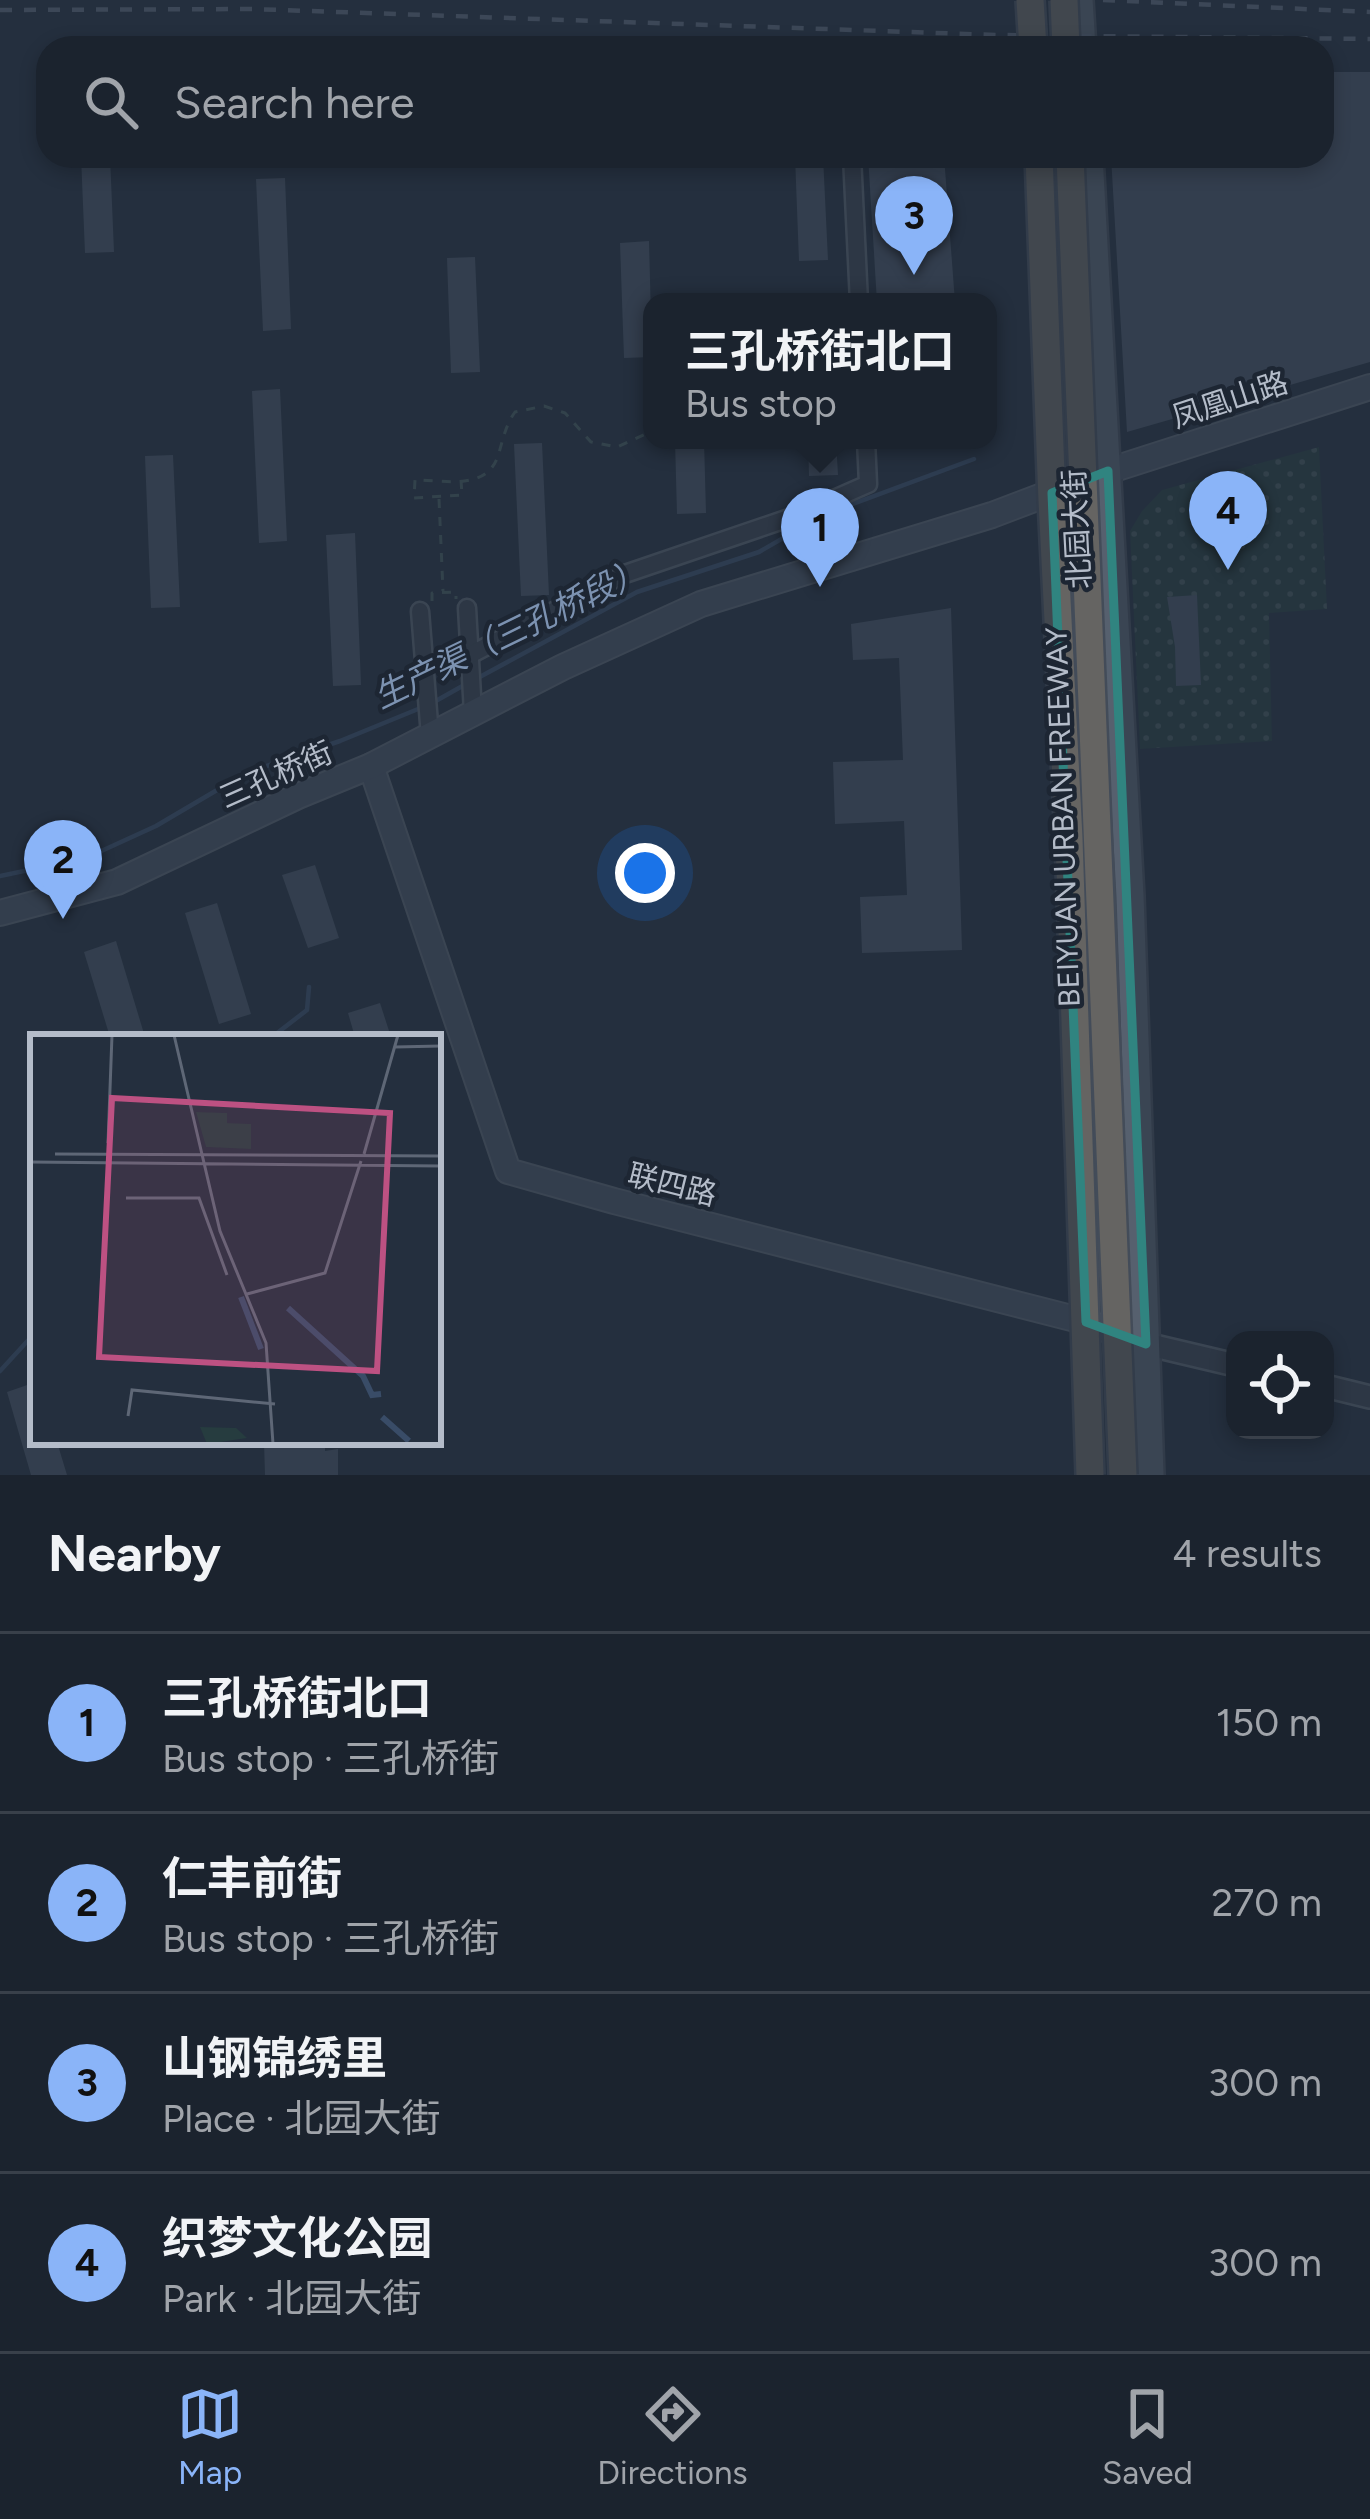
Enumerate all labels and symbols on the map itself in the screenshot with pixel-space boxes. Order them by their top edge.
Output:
pin: 3 [875,176,953,275]
street label: 凤凰山路 [1167,363,1293,436]
street label: 北园大街 [1055,468,1098,590]
pin: 4 [1189,471,1267,570]
pin: 1 [781,488,859,587]
water label: 生产渠（三孔桥段） [367,551,651,716]
street label: BEIYUAN URBAN FREEWAY [1037,626,1088,1008]
street label: 三孔桥街 [213,733,338,816]
pin: 2 [24,820,102,919]
your location [615,843,675,903]
inset map [30,1034,441,1445]
street label: 联四路 [624,1156,720,1213]

